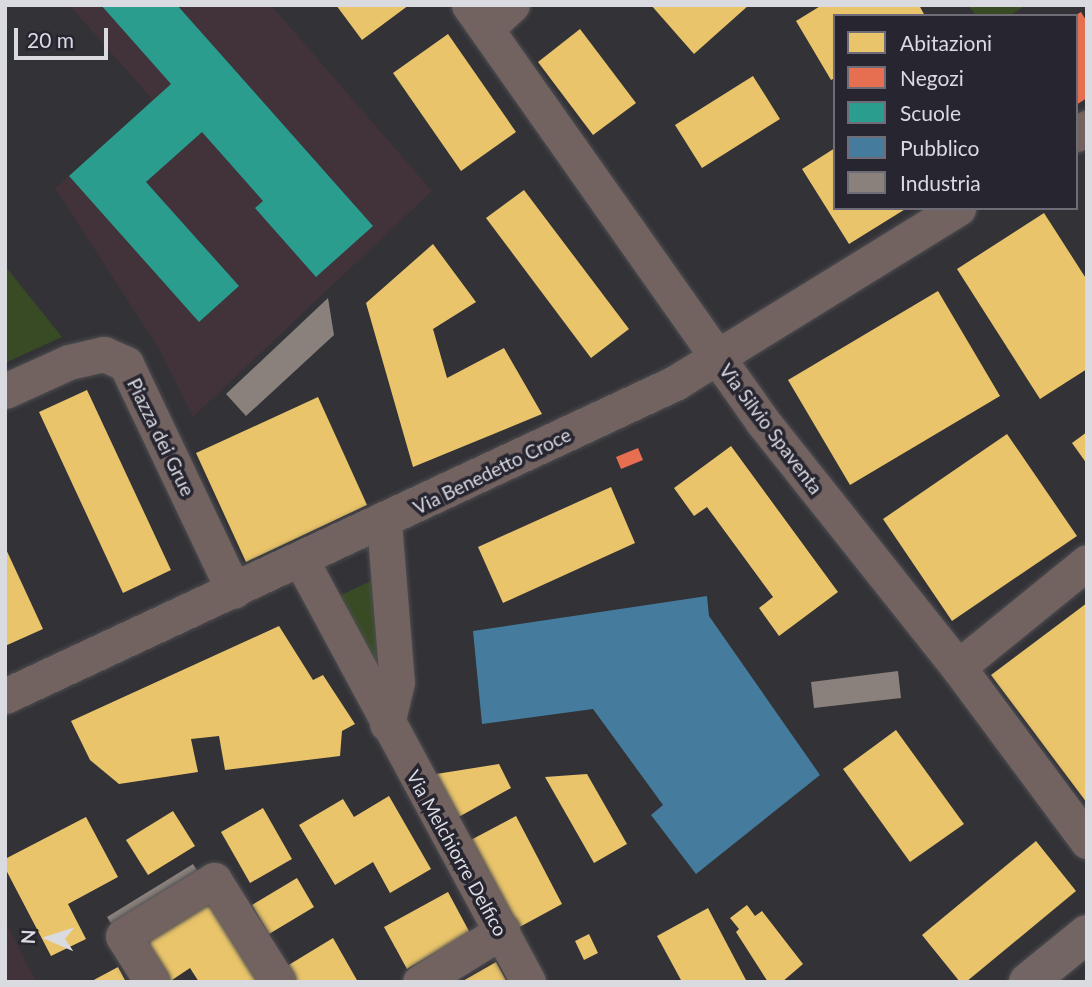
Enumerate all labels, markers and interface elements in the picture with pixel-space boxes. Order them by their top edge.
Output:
scale bar [18,14,112,58]
legend [833,14,1078,210]
text: 20 m [27,27,74,52]
text: Abitazioni [900,30,992,55]
text: Negozi [900,65,964,90]
text: Scuole [900,100,961,125]
text: Pubblico [900,135,980,160]
text: Industria [900,170,981,195]
street label: Via Silvio Spaventa [715,359,827,499]
street label: Piazza dei Grue [123,374,199,500]
street label: Via Benedetto Croce [409,423,575,519]
street label: Via Melchiorre Delfico [402,766,512,940]
north arrow [14,903,84,973]
text: N [16,929,39,945]

